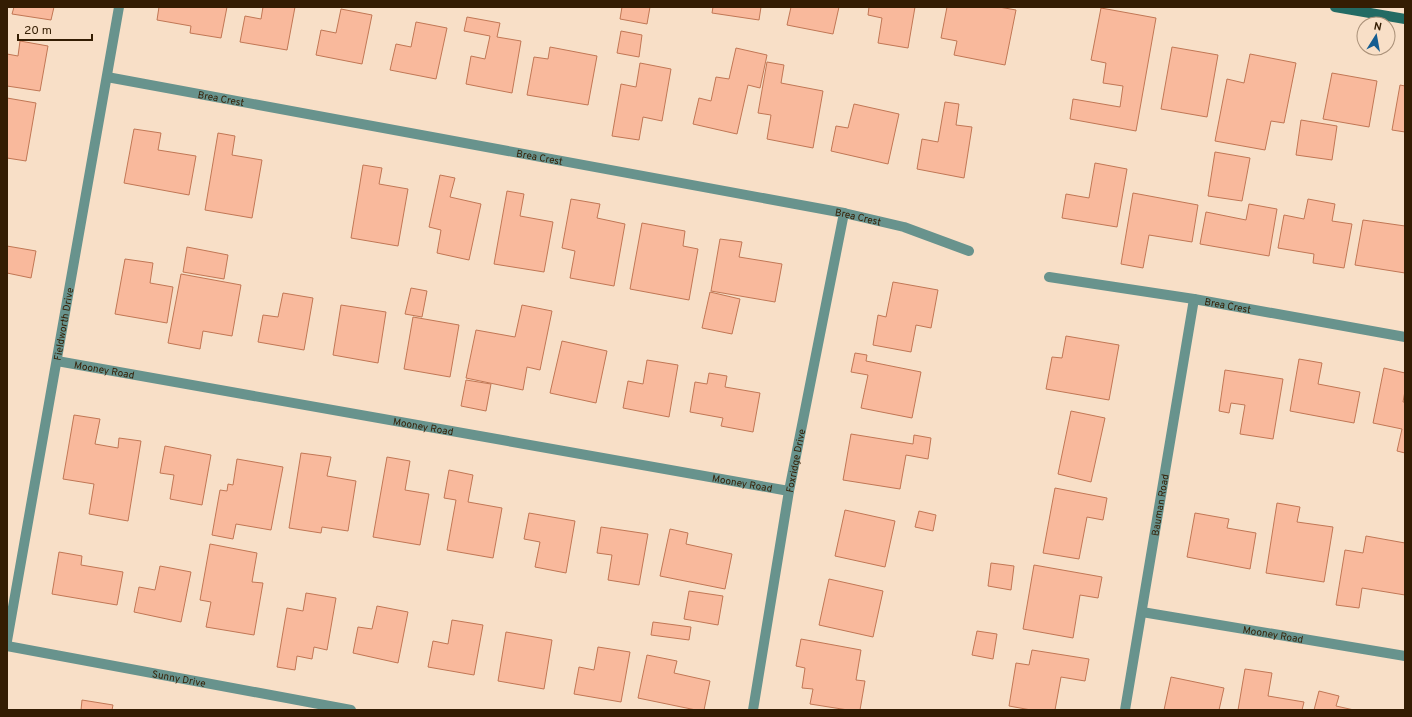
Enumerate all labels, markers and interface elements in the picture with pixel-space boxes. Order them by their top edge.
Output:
scale bar [18,16,92,42]
north arrow [1356,16,1396,56]
text: N [1373,20,1383,35]
text: 20 m [24,23,52,39]
street label: Brea Crest [197,89,245,110]
street label: Brea Crest [515,148,564,169]
street label: Brea Crest [834,206,882,229]
street label: Fieldworth Drive [52,287,77,362]
street label: Brea Crest [1203,296,1252,317]
street label: Mooney Road [73,359,135,383]
street label: Mooney Road [392,416,454,439]
street label: Foxridge Drive [784,428,809,494]
street label: Mooney Road [711,472,773,496]
street label: Bauman Road [1149,473,1173,537]
street label: Mooney Road [1242,624,1304,647]
street label: Sunny Drive [151,668,207,691]

